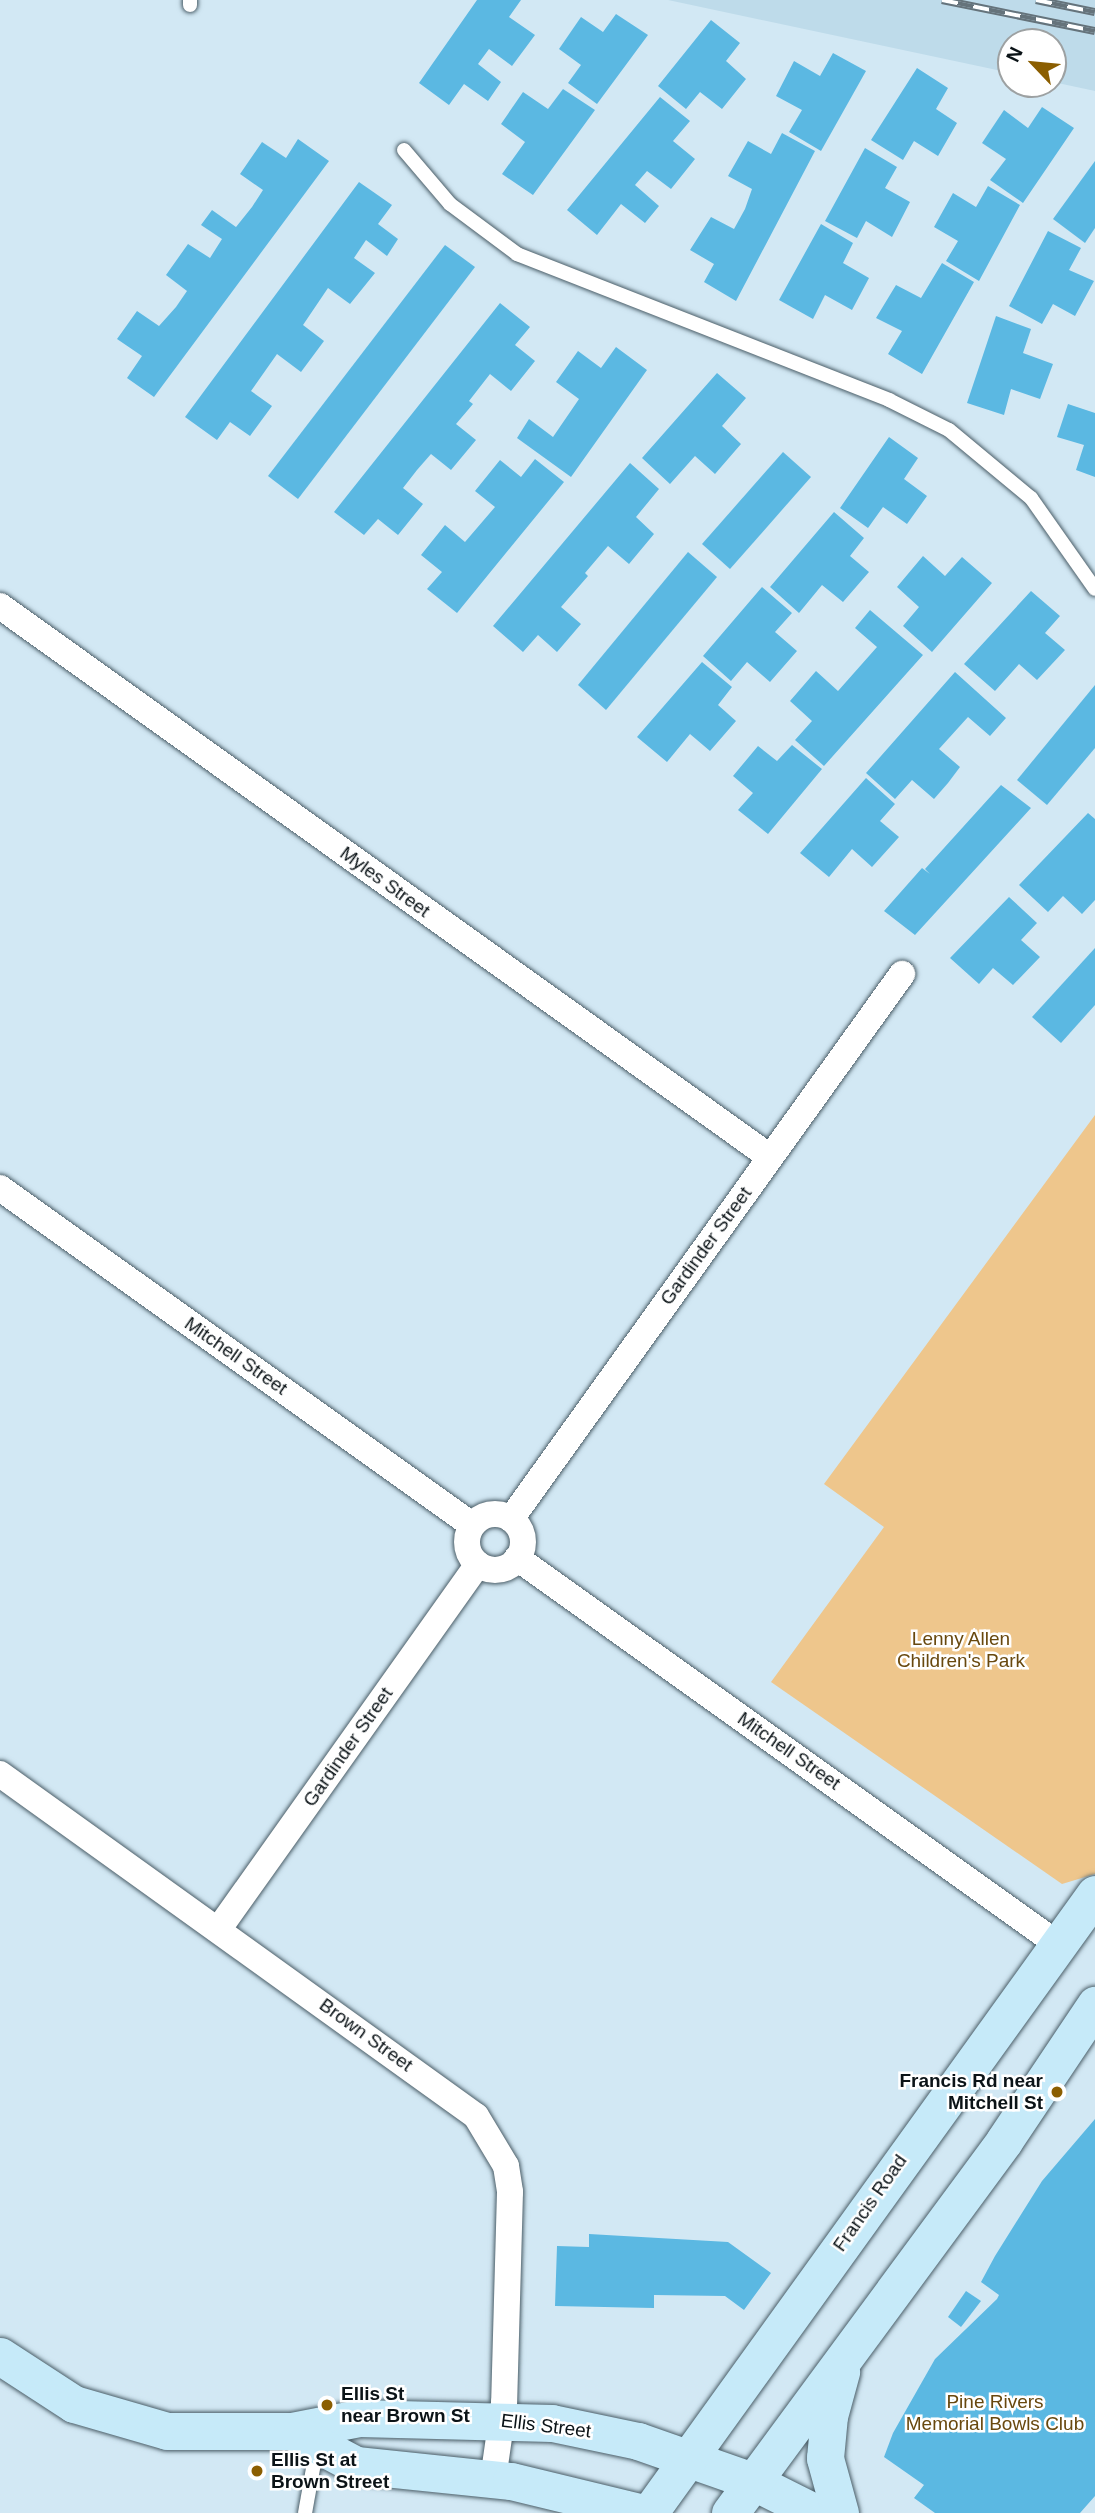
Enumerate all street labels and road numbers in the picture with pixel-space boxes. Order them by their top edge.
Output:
street label: Myles Street [336,842,434,922]
street label: Gardinder Street [655,1182,757,1310]
street label: Mitchell Street [180,1312,292,1400]
street label: Gardinder Street [298,1683,398,1811]
street label: Mitchell Street [733,1707,845,1795]
street label: Brown Street [315,1994,417,2076]
street label: Francis Road [828,2150,912,2256]
street label: Ellis Street [500,2409,592,2443]

